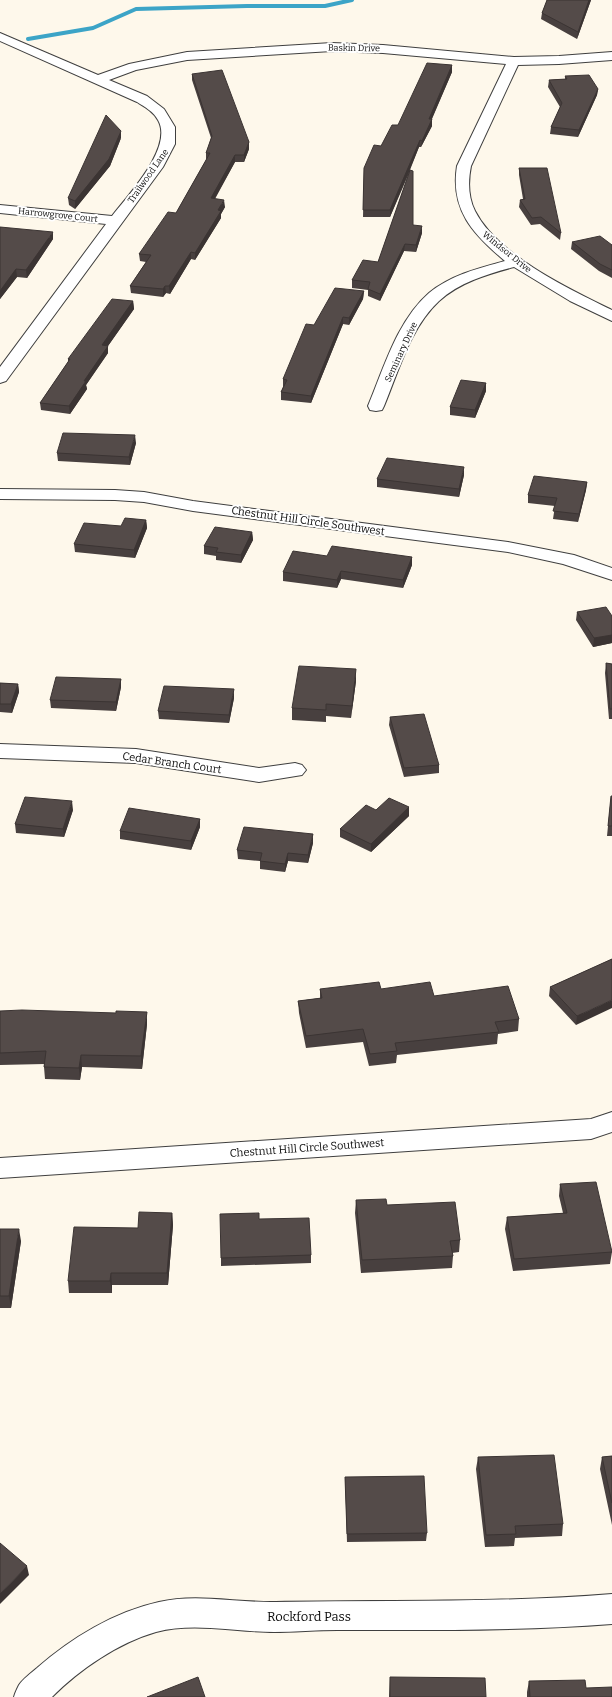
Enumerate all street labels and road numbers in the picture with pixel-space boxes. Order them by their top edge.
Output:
street label: Baskin Drive [328,43,380,53]
street label: Trailwood Lane [126,147,170,205]
street label: Harrowgrove Court [18,206,99,224]
street label: Windsor Drive [481,229,534,275]
street label: Seminary Drive [383,320,419,384]
street label: Chestnut Hill Circle Southwest [230,504,386,538]
street label: Cedar Branch Court [122,750,222,776]
street label: Chestnut Hill Circle Southwest [229,1136,385,1160]
street label: Rockford Pass [267,1609,351,1624]

